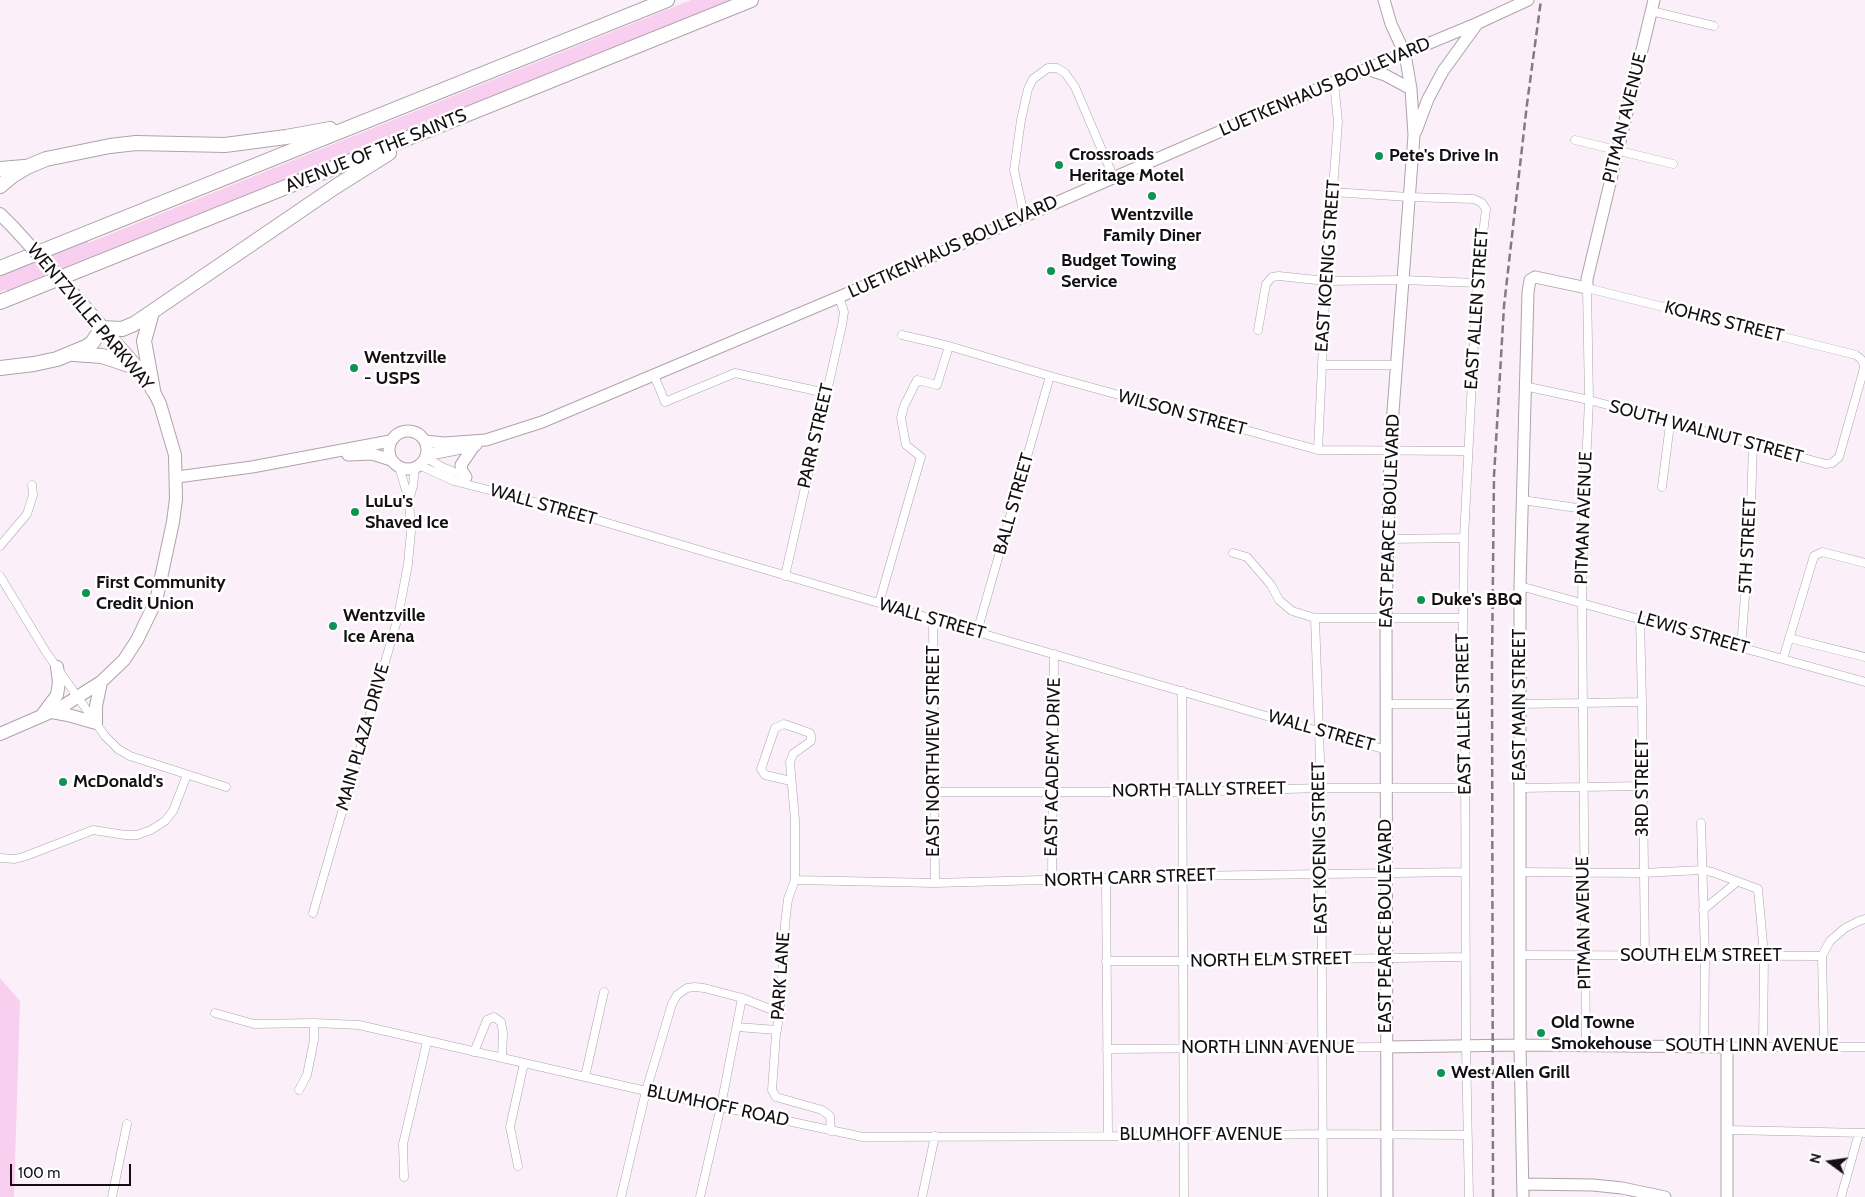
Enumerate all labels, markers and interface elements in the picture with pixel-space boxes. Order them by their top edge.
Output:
street label: LUETKENHAUS BOULEVARD [1216,33,1434,141]
street label: PITMAN AVENUE [1598,51,1652,185]
street label: AVENUE OF THE SAINTS [282,105,470,197]
place label: Crossroads Heritage Motel [1069,144,1184,186]
place label: Pete's Drive In [1389,145,1499,167]
marker: Pete's Drive In [1373,150,1385,162]
marker: Crossroads Heritage Motel [1053,159,1065,171]
street label: EAST KOENIG STREET [1311,179,1345,353]
marker: Wentzville Family Diner [1146,190,1158,202]
street label: LUETKENHAUS BOULEVARD [845,191,1061,303]
place label: Wentzville Family Diner [1103,204,1201,246]
street label: EAST ALLEN STREET [1461,228,1493,390]
street label: WENTZVILLE PARKWAY [22,239,158,395]
place label: Budget Towing Service [1061,250,1176,292]
marker: Budget Towing Service [1045,265,1057,277]
street label: KOHRS STREET [1662,297,1786,347]
place label: Wentzville - USPS [364,347,446,389]
marker: Wentzville - USPS [348,362,360,374]
street label: PARR STREET [793,381,839,491]
street label: WILSON STREET [1115,385,1249,441]
street label: SOUTH WALNUT STREET [1607,396,1805,468]
street label: EAST PEARCE BOULEVARD [1375,414,1405,628]
street label: BALL STREET [989,451,1039,557]
street label: PITMAN AVENUE [1571,451,1597,585]
street label: WALL STREET [487,479,599,531]
place label: LuLu's Shaved Ice [365,491,448,534]
street label: 5TH STREET [1735,497,1761,595]
marker: LuLu's Shaved Ice [349,506,361,518]
place label: First Community Credit Union [96,572,226,614]
marker: First Community Credit Union [80,587,92,599]
place label: Duke's BBQ [1431,589,1522,611]
street label: WALL STREET [876,593,988,645]
marker: Duke's BBQ [1415,594,1427,606]
place label: Wentzville Ice Arena [343,605,425,648]
street label: LEWIS STREET [1634,607,1752,659]
marker: Wentzville Ice Arena [327,620,339,632]
street label: EAST MAIN STREET [1509,629,1531,781]
street label: EAST ALLEN STREET [1452,633,1476,795]
street label: EAST NORTHVIEW STREET [923,645,945,857]
street label: MAIN PLAZA DRIVE [332,661,394,813]
street label: EAST ACADEMY DRIVE [1041,677,1065,857]
street label: WALL STREET [1265,705,1377,757]
street label: 3RD STREET [1632,739,1654,837]
street label: EAST KOENIG STREET [1308,762,1332,934]
place label: McDonald's [73,771,163,793]
marker: McDonald's [57,776,69,788]
street label: NORTH TALLY STREET [1112,778,1286,802]
street label: EAST PEARCE BOULEVARD [1375,819,1397,1033]
street label: PITMAN AVENUE [1572,856,1596,990]
street label: NORTH CARR STREET [1044,864,1216,892]
street label: PARK LANE [767,931,795,1021]
street label: SOUTH ELM STREET [1620,945,1782,967]
street label: NORTH ELM STREET [1190,948,1352,972]
place label: Old Towne Smokehouse [1551,1012,1652,1054]
marker: Old Towne Smokehouse [1535,1027,1547,1039]
street label: SOUTH LINN AVENUE [1665,1035,1839,1057]
street label: NORTH LINN AVENUE [1181,1037,1355,1059]
place label: West Allen Grill [1451,1062,1570,1084]
marker: West Allen Grill [1435,1067,1447,1079]
street label: BLUMHOFF ROAD [645,1080,791,1132]
street label: BLUMHOFF AVENUE [1119,1124,1283,1146]
north arrow [1805,1137,1855,1187]
text: N [1806,1151,1825,1165]
scale bar [12,1154,134,1186]
text: 100 m [18,1164,60,1182]

